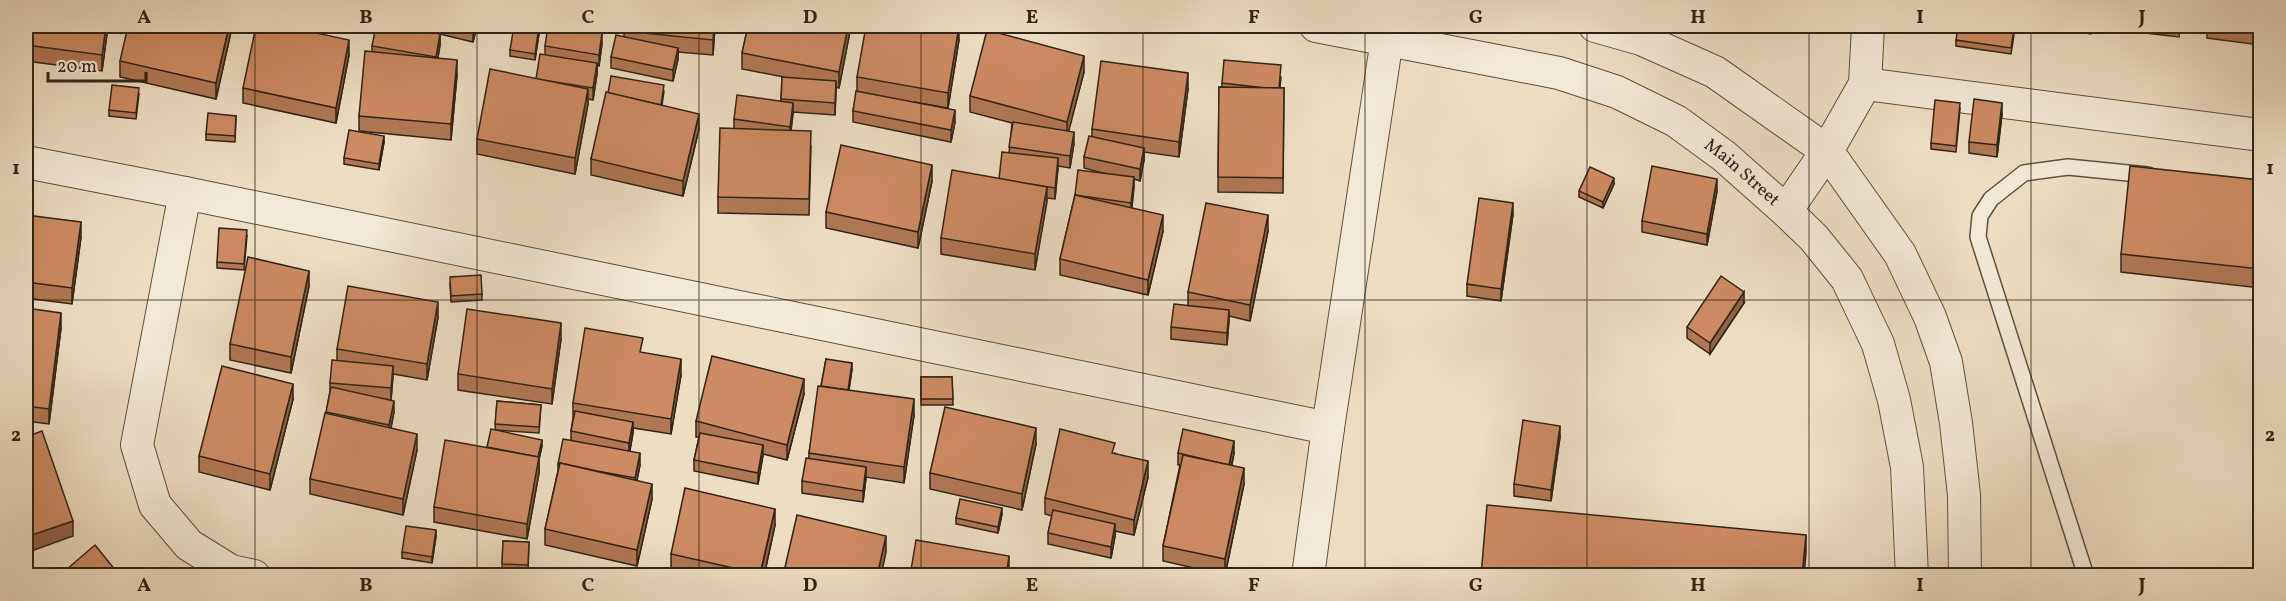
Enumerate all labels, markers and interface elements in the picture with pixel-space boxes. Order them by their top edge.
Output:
text: A [137,4,151,32]
text: B [359,4,373,32]
text: C [582,4,595,32]
text: D [803,4,817,32]
text: E [1026,4,1038,32]
text: F [1248,4,1260,32]
text: G [1469,4,1483,32]
text: H [1690,4,1706,32]
text: I [1916,4,1924,32]
text: J [2137,4,2146,32]
scale bar [48,45,146,83]
text: 20 m [57,55,97,80]
street label: Main Street [1699,133,1785,212]
text: 1 [12,155,20,183]
text: 1 [2266,155,2274,183]
text: 2 [11,422,21,450]
text: 2 [2265,422,2275,450]
text: A [137,572,151,600]
text: B [359,572,373,600]
text: C [582,572,595,600]
text: D [803,572,817,600]
text: E [1026,572,1038,600]
text: F [1248,572,1260,600]
text: G [1469,572,1483,600]
text: H [1690,572,1706,600]
text: I [1916,572,1924,600]
text: J [2137,572,2146,600]

